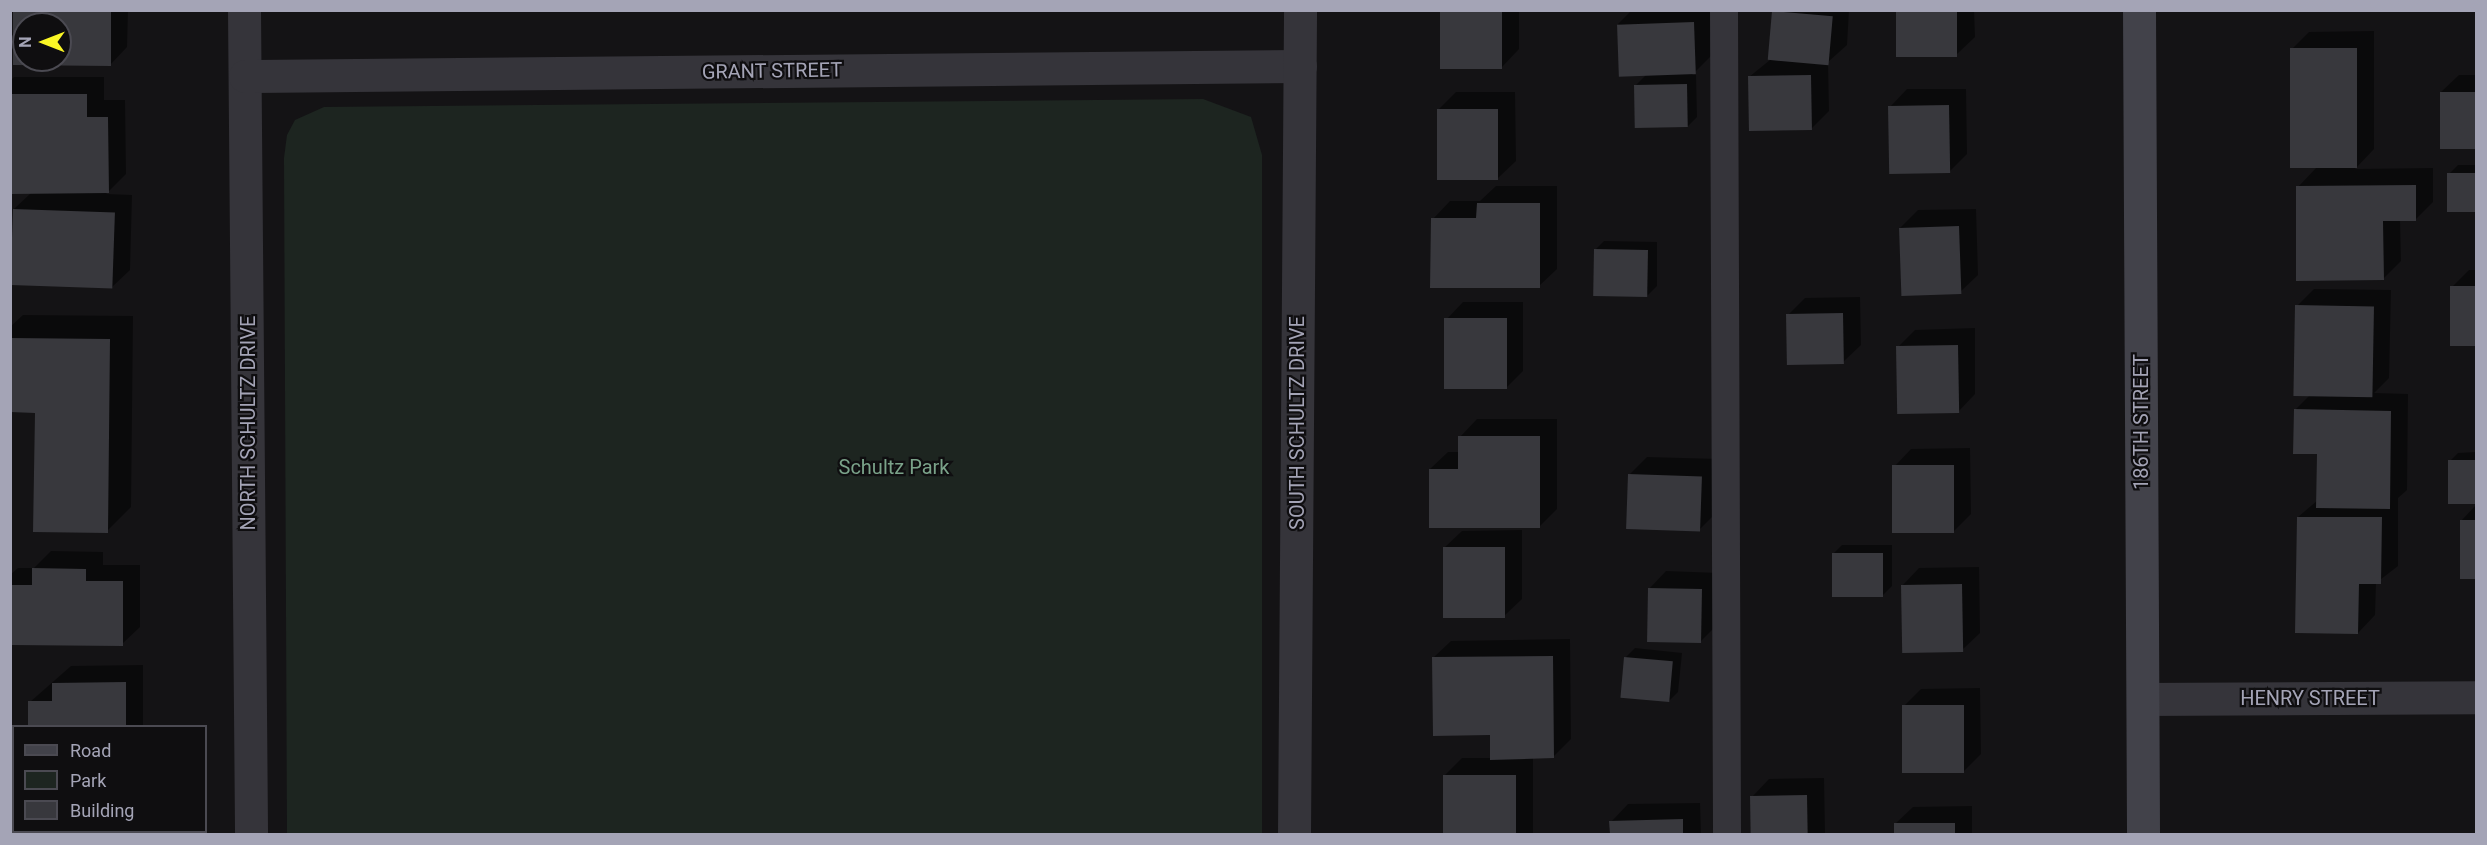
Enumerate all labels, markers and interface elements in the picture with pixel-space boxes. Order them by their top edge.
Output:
north arrow [12,12,72,72]
text: N [16,36,35,48]
street label: GRANT STREET [701,58,843,84]
street label: NORTH SCHULTZ DRIVE [236,316,260,530]
street label: SOUTH SCHULTZ DRIVE [1285,316,1309,530]
street label: 186TH STREET [2129,354,2153,490]
park label: Schultz Park [839,455,949,479]
street label: HENRY STREET [2240,686,2380,710]
legend [12,725,207,833]
text: Road [70,740,111,761]
text: Park [70,770,106,791]
text: Building [70,800,134,821]

